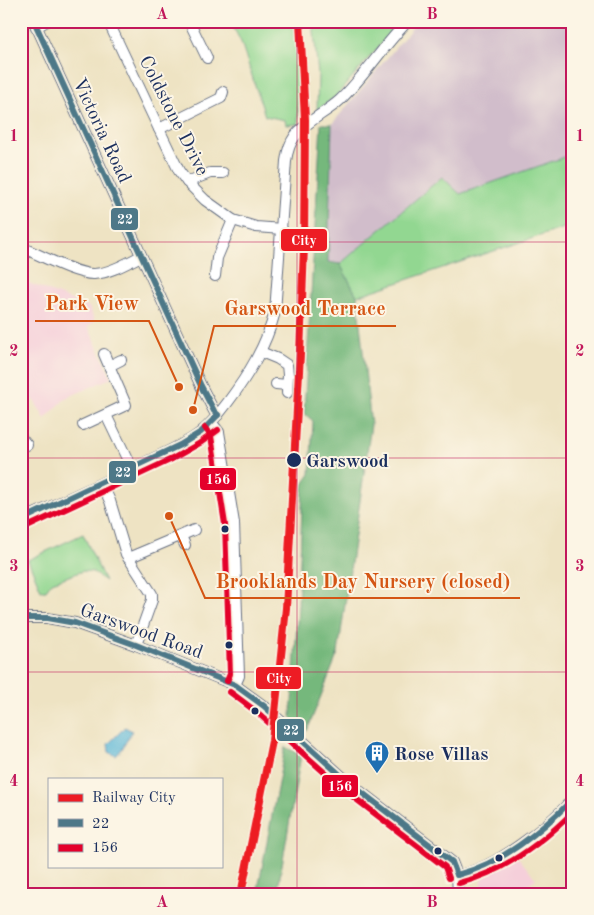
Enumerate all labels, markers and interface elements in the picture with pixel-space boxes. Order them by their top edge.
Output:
text: A [156,7,168,23]
text: B [426,7,438,23]
street label: Coldstone Drive [134,53,211,179]
street label: Victoria Road [68,76,133,186]
text: 1 [9,129,19,145]
text: 1 [575,129,585,145]
line badge: 22 [110,207,139,231]
text: 22 [117,213,133,227]
line badge: City [280,228,328,252]
text: City [291,234,317,248]
callout: Park View [35,286,149,321]
callout: Garswood Terrace [214,291,396,326]
text: Park View [45,295,139,315]
text: Garswood Terrace [224,300,386,320]
text: 2 [9,344,19,360]
text: 2 [575,344,585,360]
marker: Garswood [285,451,303,469]
place label: Garswood [306,453,389,472]
line badge: 22 [108,460,137,484]
text: 22 [115,466,131,480]
line badge: 156 [199,467,237,491]
text: 156 [206,473,230,487]
unlabelled marker [220,524,230,534]
text: 3 [9,559,19,575]
text: 3 [575,559,585,575]
callout: Brooklands Day Nursery (closed) [205,563,520,598]
text: Brooklands Day Nursery (closed) [216,572,511,593]
street label: Garswood Road [77,601,205,663]
unlabelled marker [224,640,234,650]
line badge: City [255,666,302,690]
text: City [266,672,292,686]
unlabelled marker [250,706,260,716]
line badge: 22 [276,718,305,742]
text: 22 [283,724,299,738]
building icon: Rose Villas [364,740,390,774]
place label: Rose Villas [394,746,489,765]
text: 4 [9,774,19,790]
line badge: 156 [321,774,359,798]
text: 4 [575,774,585,790]
legend [48,778,222,868]
text: 156 [328,780,352,794]
text: Railway City [92,791,176,806]
text: 22 [92,817,109,832]
text: 156 [92,841,118,856]
unlabelled marker [433,846,443,856]
unlabelled marker [494,853,504,863]
text: A [156,895,168,911]
text: B [426,895,438,911]

